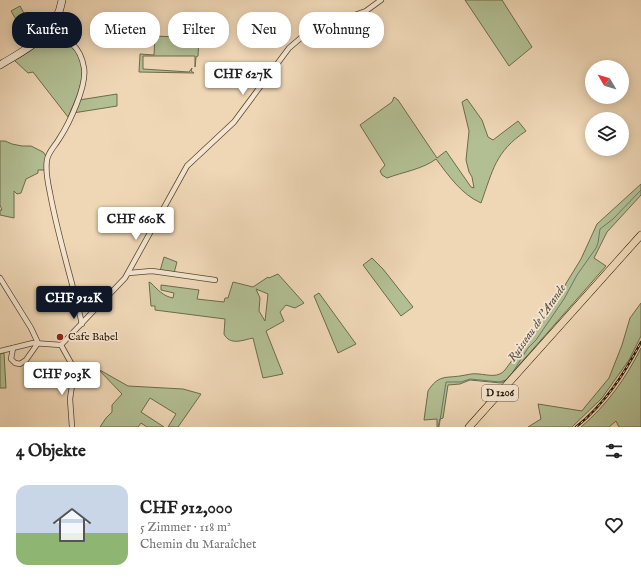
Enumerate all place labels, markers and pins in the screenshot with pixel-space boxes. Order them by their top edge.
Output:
pin: CHF 627K [202,62,284,96]
pin: CHF 660K [95,207,177,241]
pin: CHF 912K [33,286,115,320]
place label: Cafe Babel [68,330,118,344]
marker: Cafe Babel [55,332,65,342]
pin: CHF 903K [21,362,103,396]

